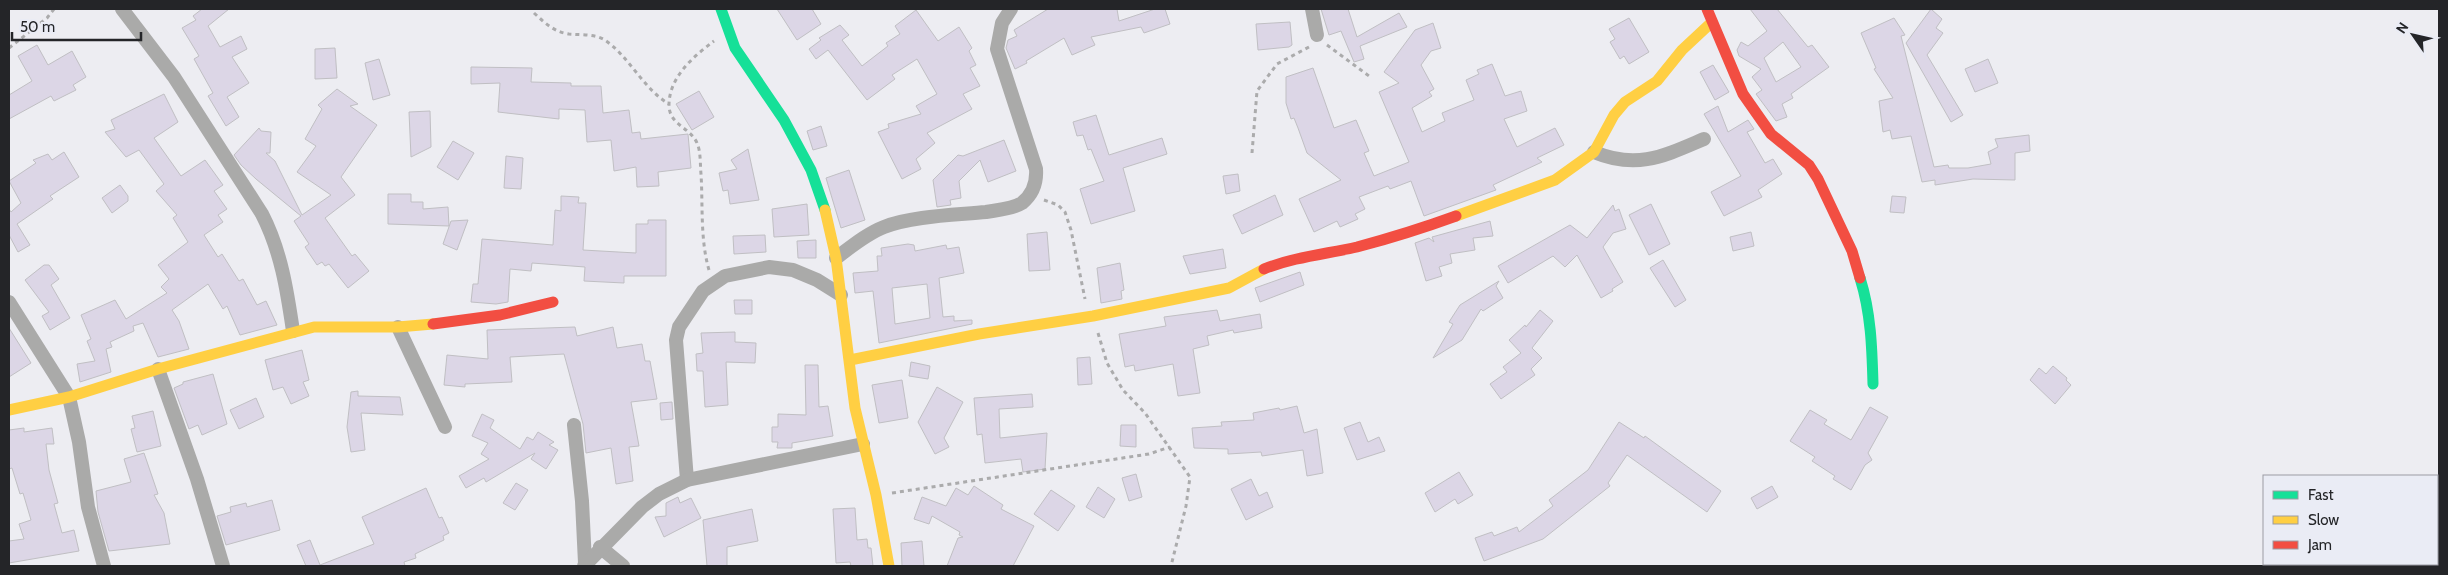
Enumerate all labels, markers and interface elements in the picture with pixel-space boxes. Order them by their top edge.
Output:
scale bar [12,10,141,42]
north arrow [2388,10,2438,60]
text: 50 m [20,18,55,36]
text: N [2392,19,2412,37]
legend [2263,475,2438,565]
text: Fast [2308,486,2333,504]
text: Slow [2308,511,2339,529]
text: Jam [2307,536,2332,554]

